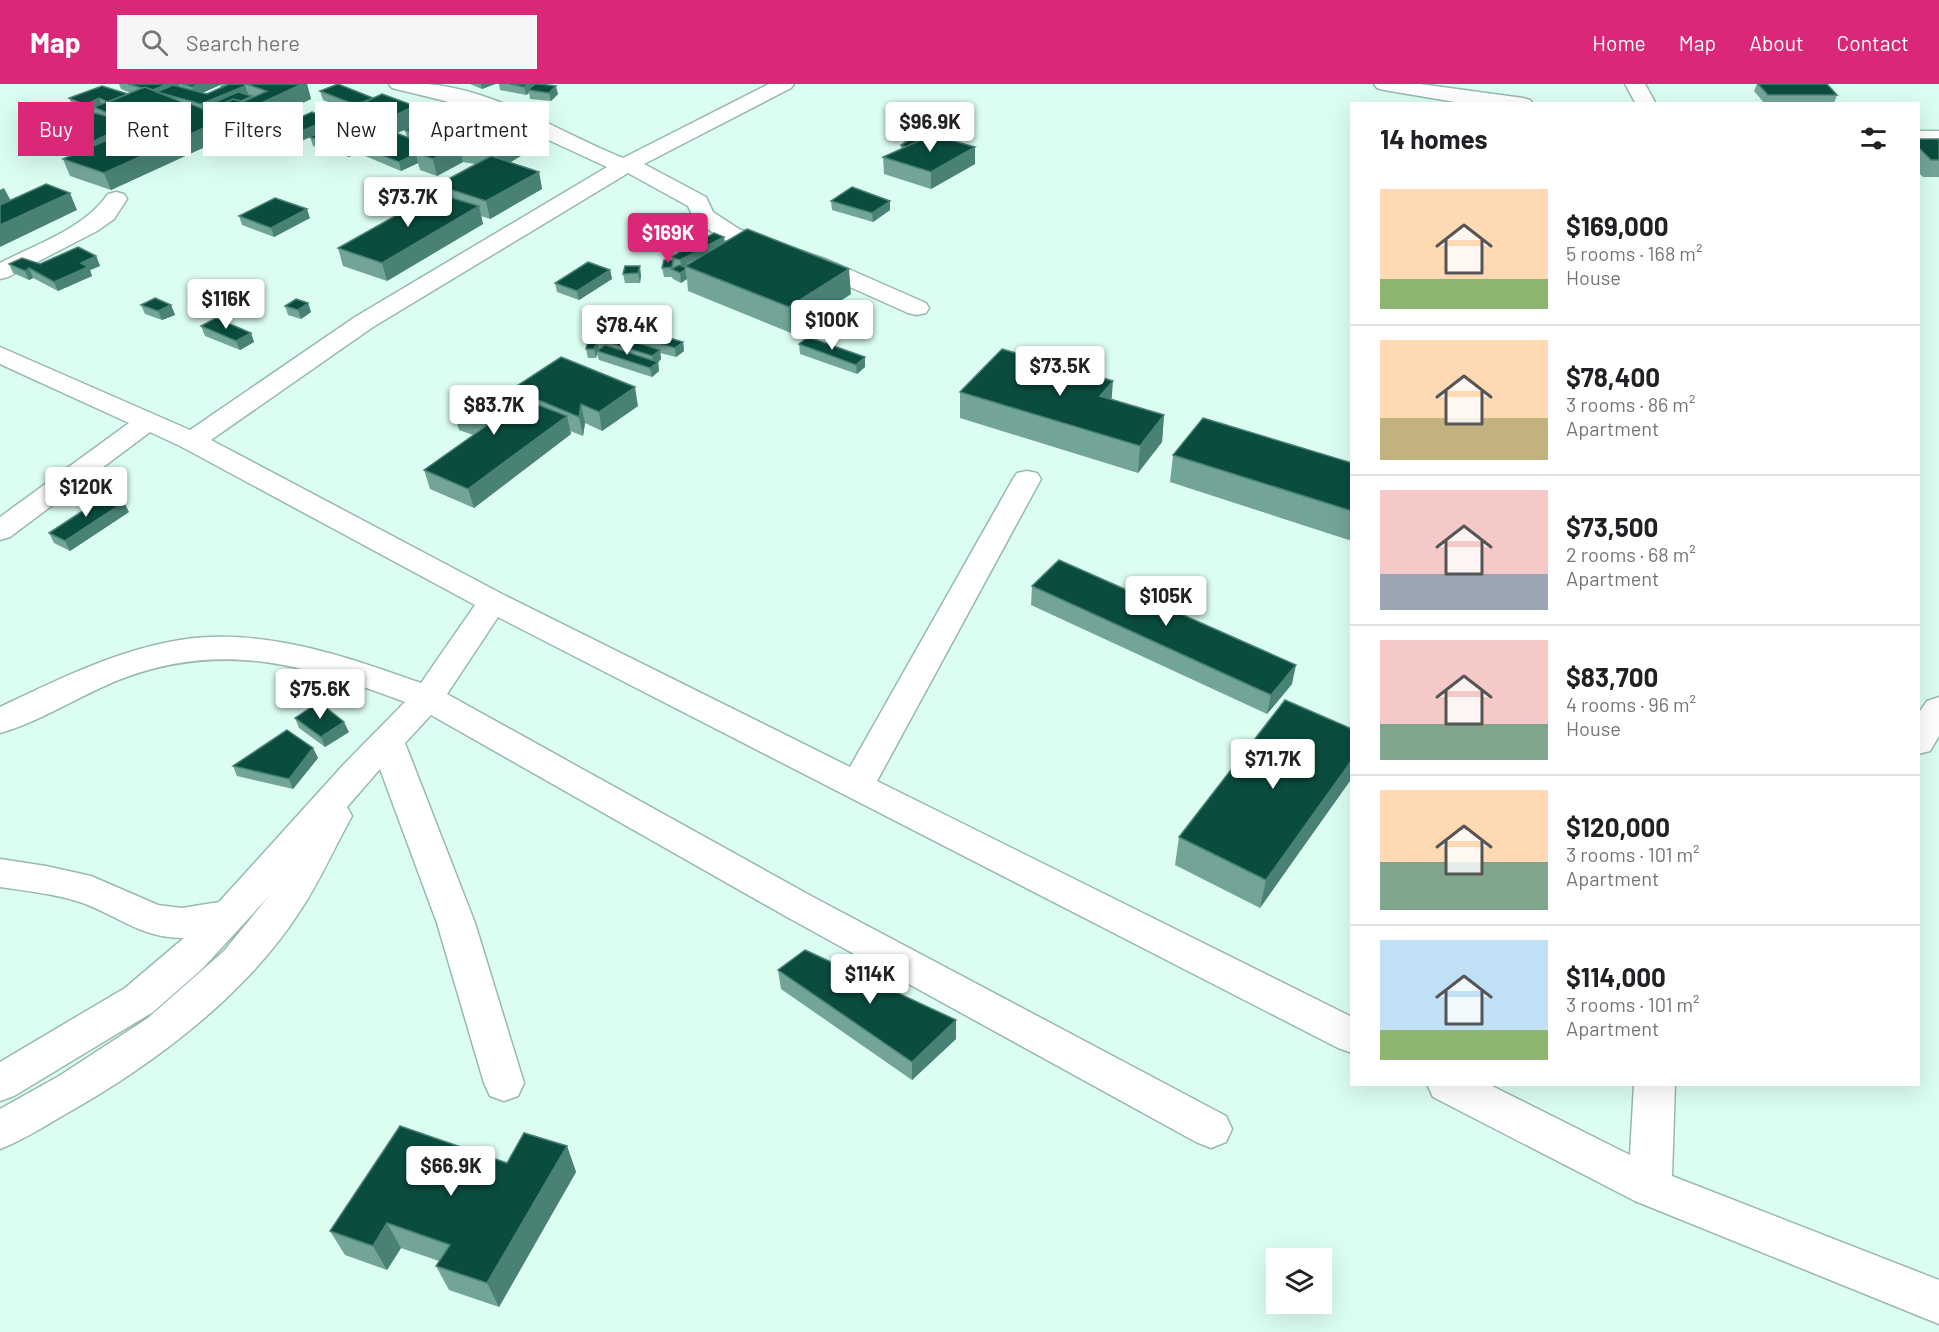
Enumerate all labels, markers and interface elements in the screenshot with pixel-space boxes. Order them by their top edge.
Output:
search box [117,15,537,69]
text: Map [30,25,81,59]
icon: search [138,26,171,59]
text: Search here [186,29,300,55]
text: Home [1592,30,1646,55]
text: Map [1679,30,1716,55]
text: About [1749,30,1804,55]
text: Contact [1837,30,1909,55]
chip: Buy [18,102,94,156]
chip: Rent [106,102,191,156]
chip: Filters [203,102,303,156]
chip: New [315,102,397,156]
chip: Apartment [409,102,549,156]
pin: $96.9K [881,102,979,153]
text: $96.9K [899,109,961,133]
icon: filters [1857,122,1890,155]
text: 14 homes [1380,123,1487,154]
pin: $73.7K [359,177,457,228]
text: $73.7K [378,184,438,208]
text: $169,000 [1566,210,1669,241]
pin: $169K [626,213,710,264]
icon: home [1428,213,1500,285]
text: $169K [642,220,694,244]
text: 5 rooms · 168 m² [1566,241,1702,265]
text: House [1566,265,1621,289]
pin: $116K [184,279,268,330]
text: $116K [202,286,251,310]
pin: $100K [790,300,874,351]
pin: $78.4K [578,305,676,356]
text: $100K [805,307,859,331]
text: $78.4K [596,312,658,336]
pin: $73.5K [1011,346,1109,397]
text: $73.5K [1030,353,1090,377]
text: $78,400 [1566,361,1660,392]
icon: home [1428,364,1500,436]
pin: $83.7K [445,385,543,436]
text: $83.7K [464,392,524,416]
text: 3 rooms · 86 m² [1566,392,1695,416]
text: Apartment [1566,416,1659,440]
pin: $120K [44,467,128,518]
text: $120K [59,474,113,498]
text: $73,500 [1566,511,1658,542]
icon: home [1428,514,1500,586]
text: 2 rooms · 68 m² [1566,542,1696,566]
text: Apartment [1566,566,1659,590]
pin: $105K [1124,576,1208,627]
text: $105K [1139,583,1193,607]
text: $83,700 [1566,661,1658,692]
icon: home [1428,664,1500,736]
pin: $75.6K [271,669,369,720]
text: $75.6K [290,676,350,700]
text: 4 rooms · 96 m² [1566,692,1696,716]
text: House [1566,716,1621,740]
pin: $71.7K [1224,739,1322,790]
text: $71.7K [1245,746,1301,770]
text: $120,000 [1566,811,1670,842]
icon: home [1428,814,1500,886]
text: 3 rooms · 101 m² [1566,842,1699,866]
text: Apartment [1566,866,1659,890]
pin: $114K [828,954,912,1005]
text: $114K [845,961,895,985]
text: $114,000 [1566,961,1666,992]
icon: home [1428,964,1500,1036]
text: 3 rooms · 101 m² [1566,992,1699,1016]
text: Apartment [1566,1016,1659,1040]
pin: $66.9K [402,1146,500,1197]
text: $66.9K [420,1153,482,1177]
map controls [1266,1248,1332,1314]
button: layers [1266,1248,1332,1314]

